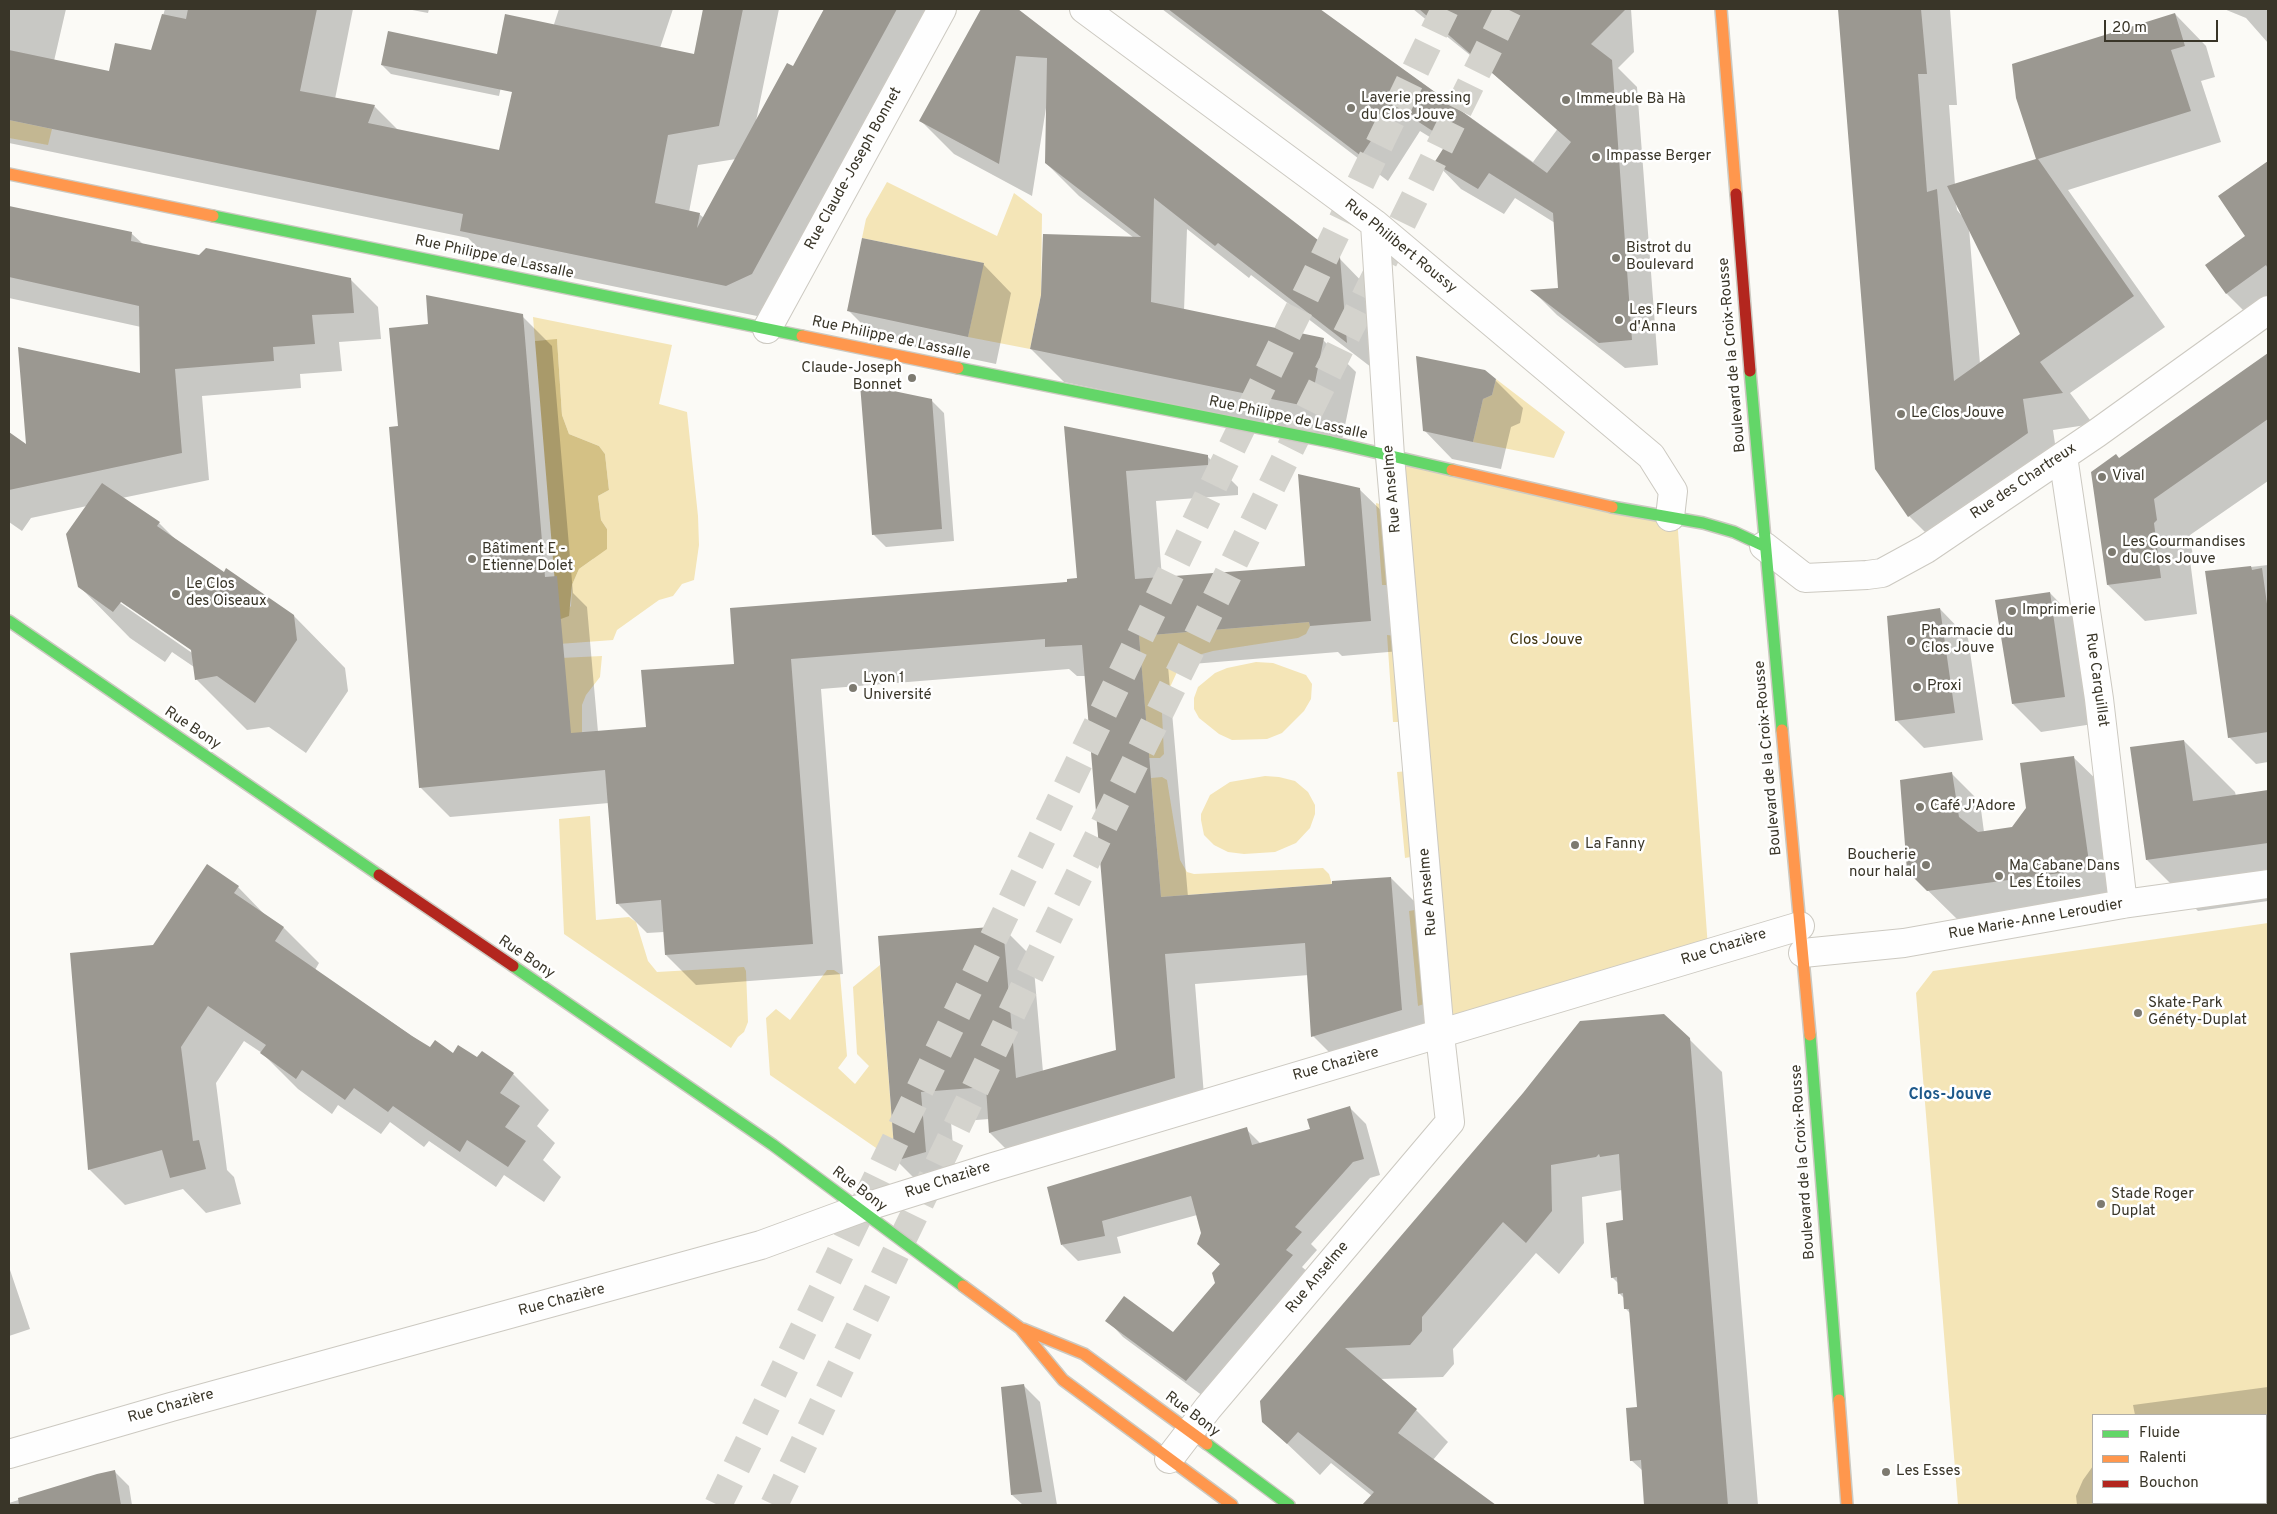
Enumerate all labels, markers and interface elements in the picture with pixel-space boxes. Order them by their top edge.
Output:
scale bar [2107,10,2221,42]
text: 20 m [2112,19,2147,38]
street label: Rue Claude-Joseph Bonnet [802,85,906,253]
place label: Laverie pressing du Clos Jouve [1361,90,1471,125]
place label: Immeuble Bà Hà [1576,91,1686,109]
marker: Immeuble Bà Hà [1560,94,1572,106]
marker: Laverie pressing du Clos Jouve [1345,102,1357,114]
place label: Impasse Berger [1606,148,1711,166]
marker: Impasse Berger [1590,151,1602,163]
street label: Rue Philibert Roussy [1340,196,1460,298]
street label: Rue Philippe de Lassalle [413,232,575,284]
place label: Bistrot du Boulevard [1626,240,1694,275]
marker: Bistrot du Boulevard [1610,252,1622,264]
street label: Boulevard de la Croix-Rousse [1716,257,1750,453]
place label: Les Fleurs d'Anna [1629,302,1698,337]
street label: Rue Philippe de Lassalle [810,313,972,365]
marker: Les Fleurs d'Anna [1613,314,1625,326]
place label: Claude-Joseph Bonnet [801,360,902,395]
marker: Claude-Joseph Bonnet [906,372,918,384]
street label: Rue Philippe de Lassalle [1207,393,1369,445]
place label: Le Clos Jouve [1911,405,2004,423]
marker: Le Clos Jouve [1895,408,1907,420]
street label: Rue des Chartreux [1968,440,2080,524]
street label: Rue Anselme [1380,444,1406,534]
place label: Vival [2112,468,2145,486]
marker: Vival [2096,471,2108,483]
place label: Les Gourmandises du Clos Jouve [2122,534,2245,569]
place label: Bâtiment E - Etienne Dolet [482,541,573,576]
marker: Les Gourmandises du Clos Jouve [2106,546,2118,558]
marker: Bâtiment E - Etienne Dolet [466,553,478,565]
place label: Le Clos des Oiseaux [186,576,267,611]
marker: Le Clos des Oiseaux [170,588,182,600]
place label: Imprimerie [2022,602,2096,620]
marker: Imprimerie [2006,605,2018,617]
place label: Pharmacie du Clos Jouve [1921,623,2013,658]
park label: Clos Jouve [1509,632,1583,650]
street label: Rue Carquillat [2080,632,2112,728]
marker: Pharmacie du Clos Jouve [1905,635,1917,647]
street label: Boulevard de la Croix-Rousse [1752,660,1786,856]
place label: Lyon 1 Université [863,670,932,705]
place label: Proxi [1927,678,1962,696]
marker: Proxi [1911,681,1923,693]
marker: Lyon 1 Université [847,682,859,694]
street label: Rue Bony [160,704,224,754]
place label: Café J'Adore [1930,798,2015,816]
marker: Café J'Adore [1914,801,1926,813]
place label: La Fanny [1585,836,1645,854]
marker: La Fanny [1569,839,1581,851]
street label: Rue Anselme [1416,847,1442,937]
place label: Boucherie nour halal [1847,847,1916,882]
place label: Ma Cabane Dans Les Étoiles [2009,858,2120,893]
marker: Boucherie nour halal [1920,859,1932,871]
marker: Ma Cabane Dans Les Étoiles [1993,870,2005,882]
street label: Rue Marie-Anne Leroudier [1947,896,2125,944]
street label: Rue Chazière [1679,926,1769,970]
street label: Rue Bony [494,933,558,983]
place label: Skate-Park Généty-Duplat [2148,995,2247,1030]
marker: Skate-Park Généty-Duplat [2132,1007,2144,1019]
street label: Rue Chazière [1291,1044,1381,1086]
street label: Boulevard de la Croix-Rousse [1788,1064,1820,1260]
district label: Clos-Jouve [1908,1086,1992,1106]
street label: Rue Chazière [903,1159,993,1203]
street label: Rue Bony [828,1163,890,1217]
place label: Stade Roger Duplat [2111,1186,2194,1221]
marker: Stade Roger Duplat [2095,1198,2107,1210]
street label: Rue Anselme [1283,1238,1353,1318]
street label: Rue Chazière [517,1281,607,1321]
street label: Rue Chazière [126,1386,216,1428]
street label: Rue Bony [1161,1388,1223,1442]
legend [2092,1414,2267,1504]
text: Fluide [2139,1424,2180,1443]
text: Ralenti [2139,1449,2186,1468]
place label: Les Esses [1896,1463,1960,1481]
marker: Les Esses [1880,1466,1892,1478]
text: Bouchon [2139,1474,2199,1493]

